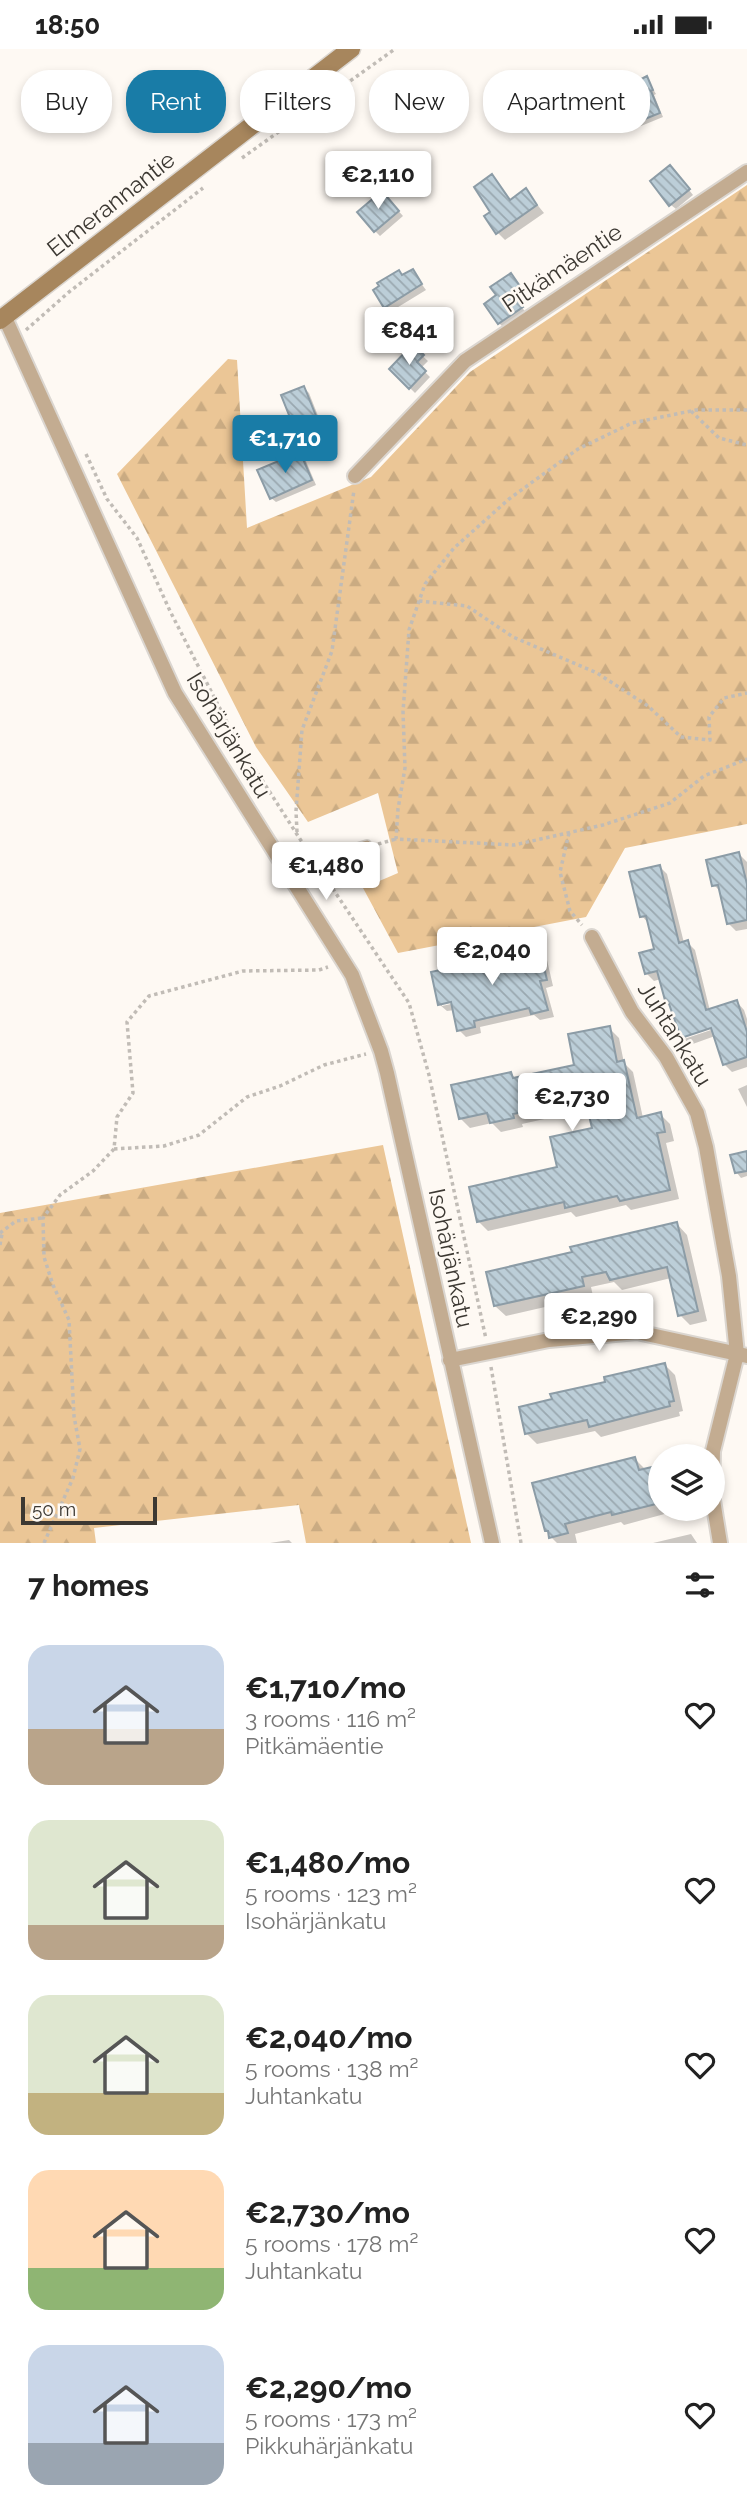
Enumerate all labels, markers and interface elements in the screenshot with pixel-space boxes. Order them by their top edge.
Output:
text: 18:50 [35,10,100,40]
chip: Buy [21,70,112,133]
chip: Rent [126,70,226,133]
chip: Filters [240,70,355,133]
chip: New [369,70,469,133]
chip: Apartment [483,70,650,133]
street label: Elmerannantie [42,145,180,262]
pin: €2,110 [321,151,435,211]
text: €2,110 [341,160,415,187]
street label: Pitkämäentie [497,218,627,317]
pin: €841 [368,307,450,367]
text: €841 [381,316,437,343]
pin: €1,710 [228,415,342,475]
text: €1,710 [249,424,321,451]
street label: Isohärjänkatu [181,667,277,802]
pin: €1,480 [269,843,383,902]
text: €1,480 [288,851,364,878]
pin: €2,040 [435,927,549,987]
text: €2,040 [453,936,531,963]
street label: Juhtankatu [633,977,718,1091]
pin: €2,730 [515,1073,629,1133]
text: €2,730 [534,1082,610,1109]
street label: Isohärjänkatu [424,1186,479,1330]
pin: €2,290 [542,1293,656,1353]
text: €2,290 [560,1302,638,1329]
map controls [648,1444,725,1521]
button: layers [648,1444,725,1521]
scale bar [21,1494,158,1526]
text: 50 m [32,1498,76,1520]
icon: filters [681,1566,719,1604]
text: 7 homes [28,1568,149,1603]
text: €1,710/mo [245,1670,406,1705]
icon: home [84,1673,168,1757]
icon: heart [681,1696,719,1734]
text: 3 rooms · 116 m² [245,1705,416,1732]
text: Pitkämäentie [245,1732,383,1759]
text: €1,480/mo [245,1845,410,1880]
icon: home [84,1848,168,1932]
icon: heart [681,1871,719,1909]
text: 5 rooms · 123 m² [245,1880,417,1907]
text: Isohärjänkatu [245,1907,386,1934]
text: €2,040/mo [245,2020,413,2055]
icon: home [84,2023,168,2107]
icon: heart [681,2046,719,2084]
text: 5 rooms · 138 m² [245,2055,419,2082]
text: Juhtankatu [245,2082,363,2109]
text: €2,730/mo [245,2195,410,2230]
icon: home [84,2198,168,2282]
icon: heart [681,2221,719,2259]
text: 5 rooms · 178 m² [245,2230,418,2257]
text: Juhtankatu [245,2257,363,2284]
text: €2,290/mo [245,2370,412,2405]
icon: home [84,2373,168,2457]
icon: heart [681,2396,719,2434]
text: 5 rooms · 173 m² [245,2405,417,2432]
text: Pikkuhärjänkatu [245,2432,413,2459]

